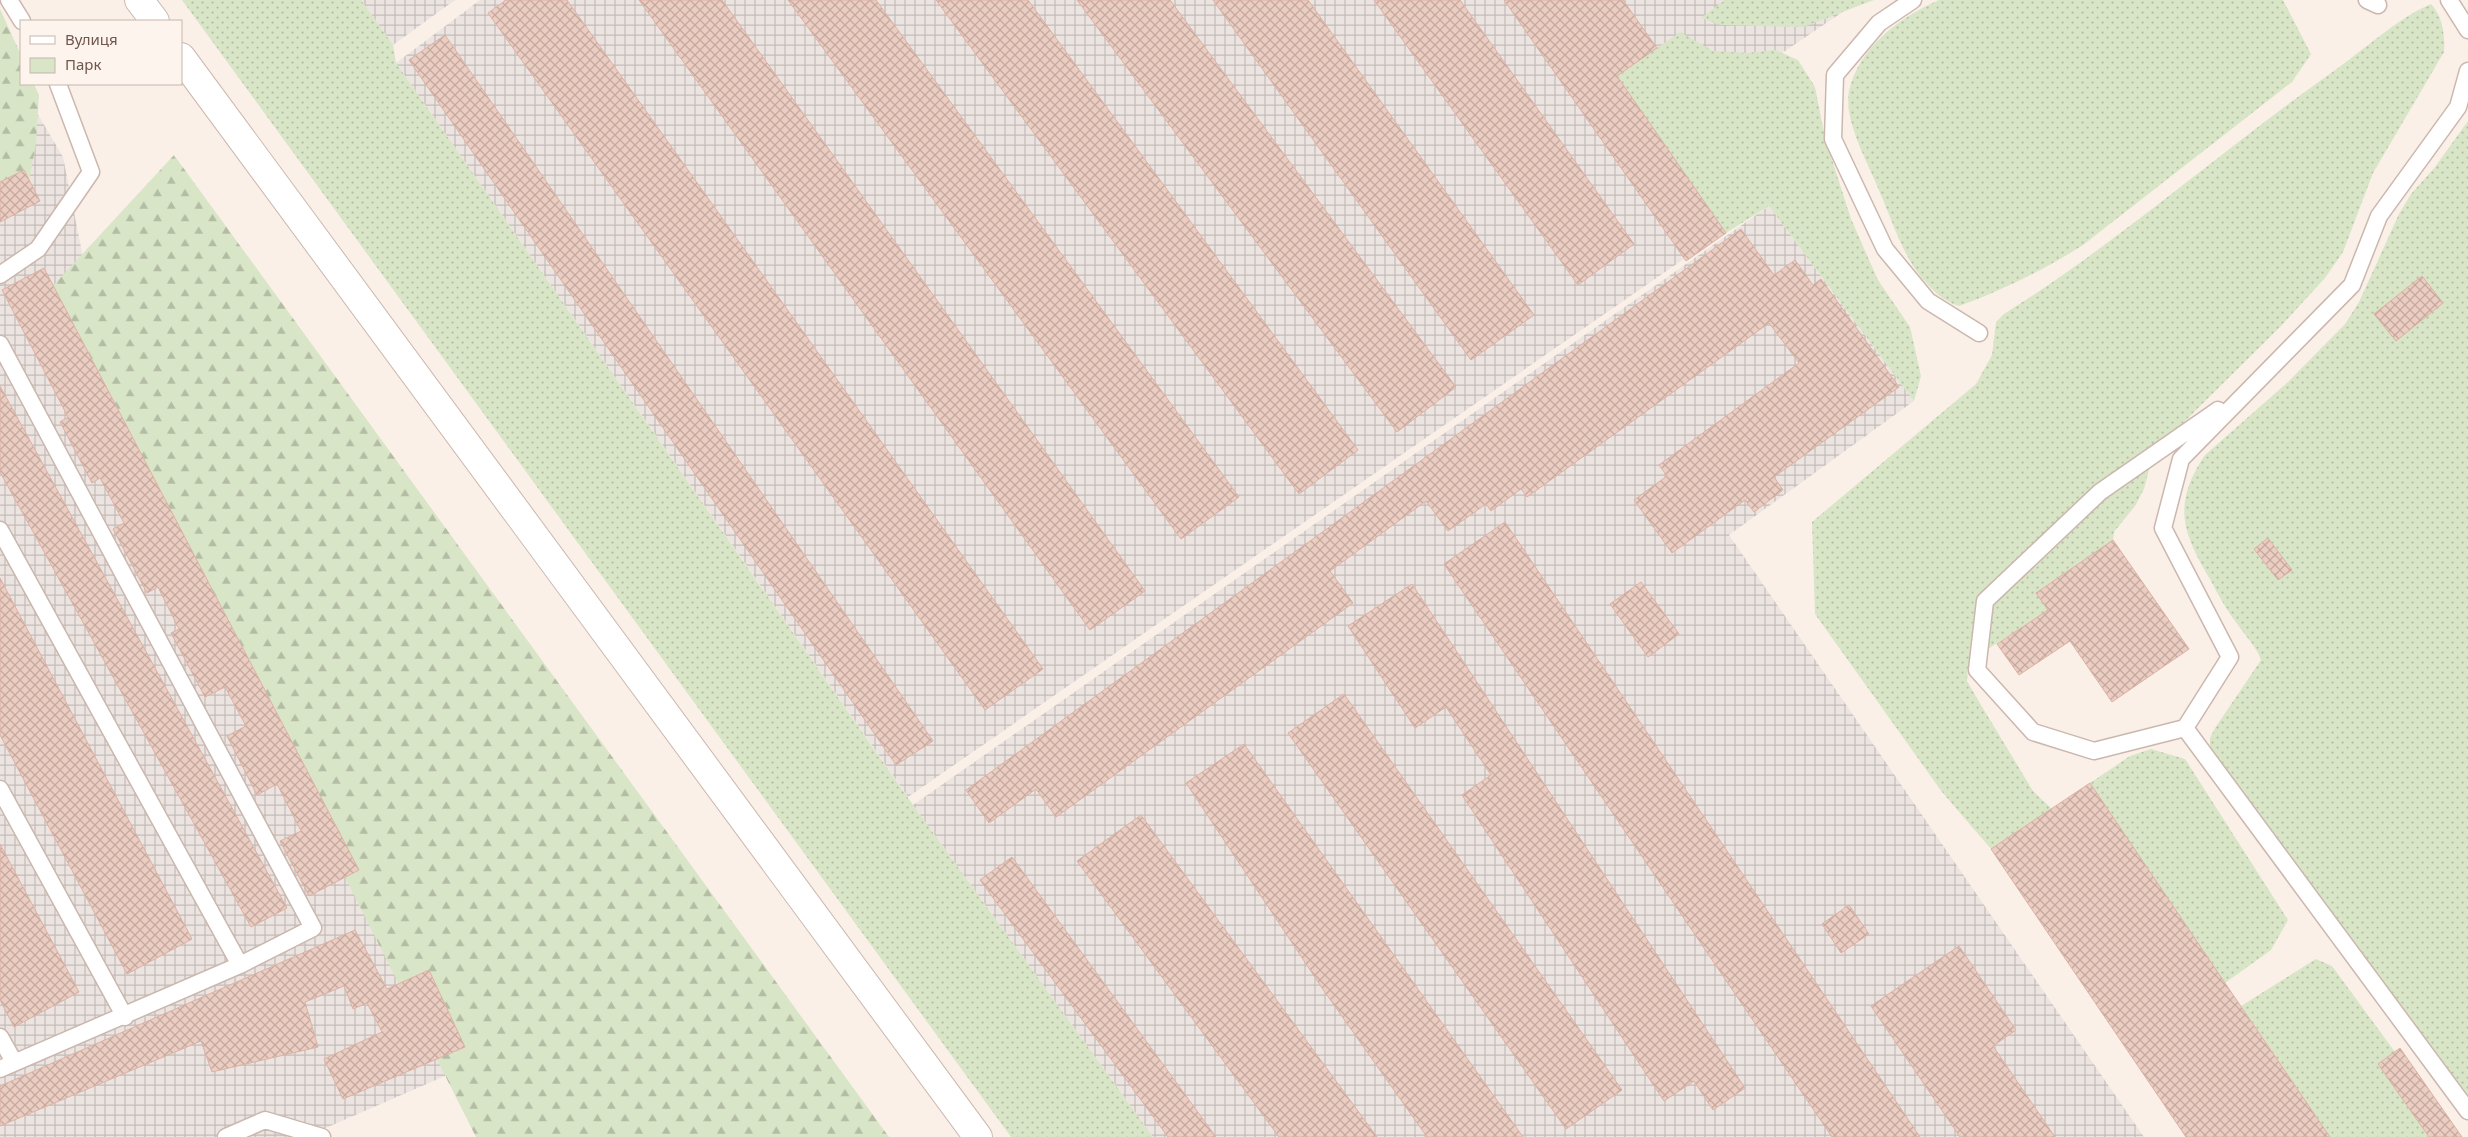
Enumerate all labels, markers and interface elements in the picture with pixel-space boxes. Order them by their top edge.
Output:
legend [20,20,182,85]
text: Вулиця [65,29,118,49]
text: Парк [65,54,101,74]

